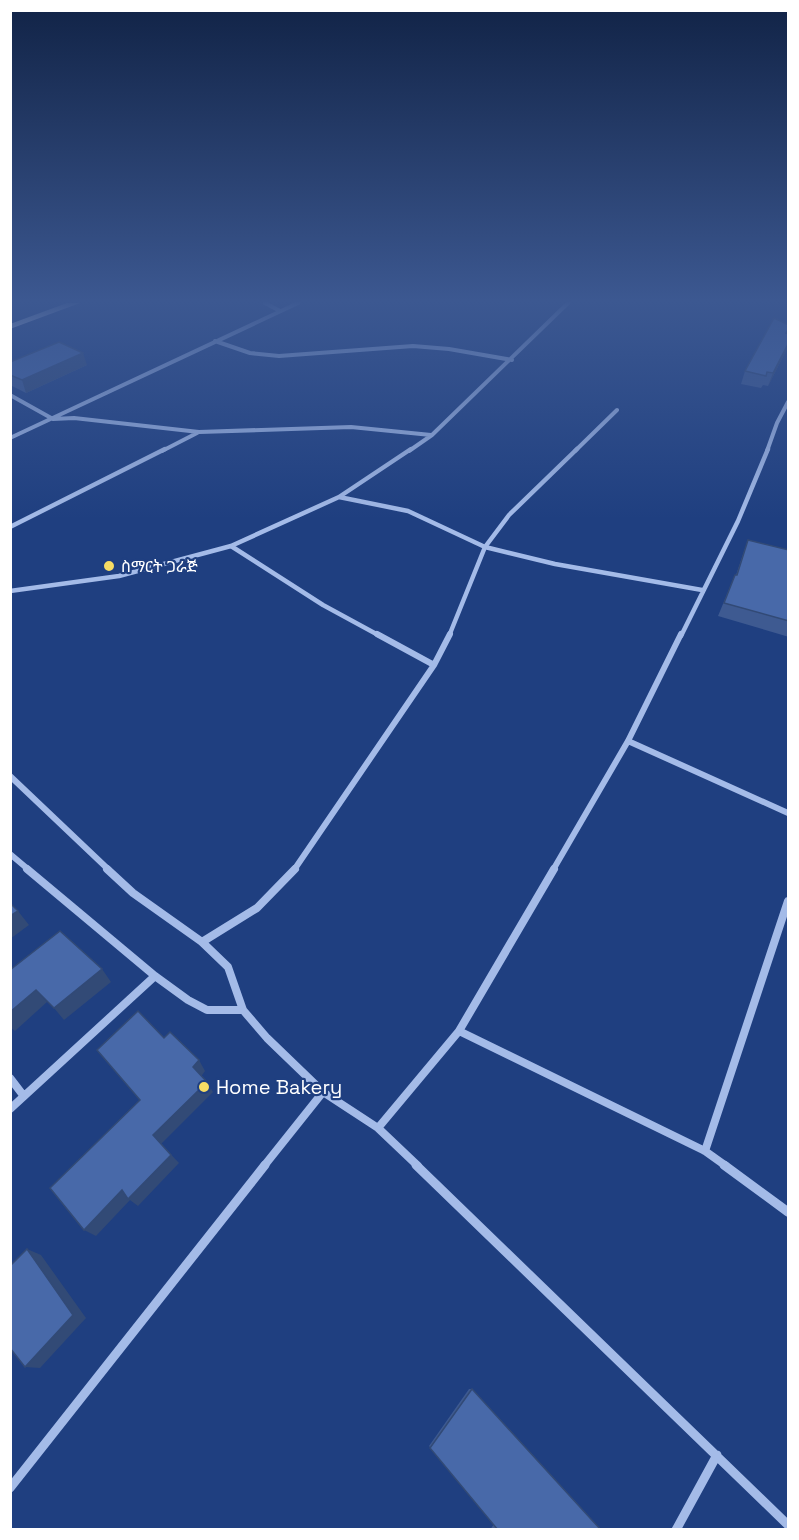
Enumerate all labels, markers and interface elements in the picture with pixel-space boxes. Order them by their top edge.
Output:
place label: ስማርት ጋራጅ [121,556,198,577]
marker: ስማርት ጋራጅ [102,559,116,573]
place label: Home Bakery [216,1074,342,1100]
marker: Home Bakery [197,1080,211,1094]

